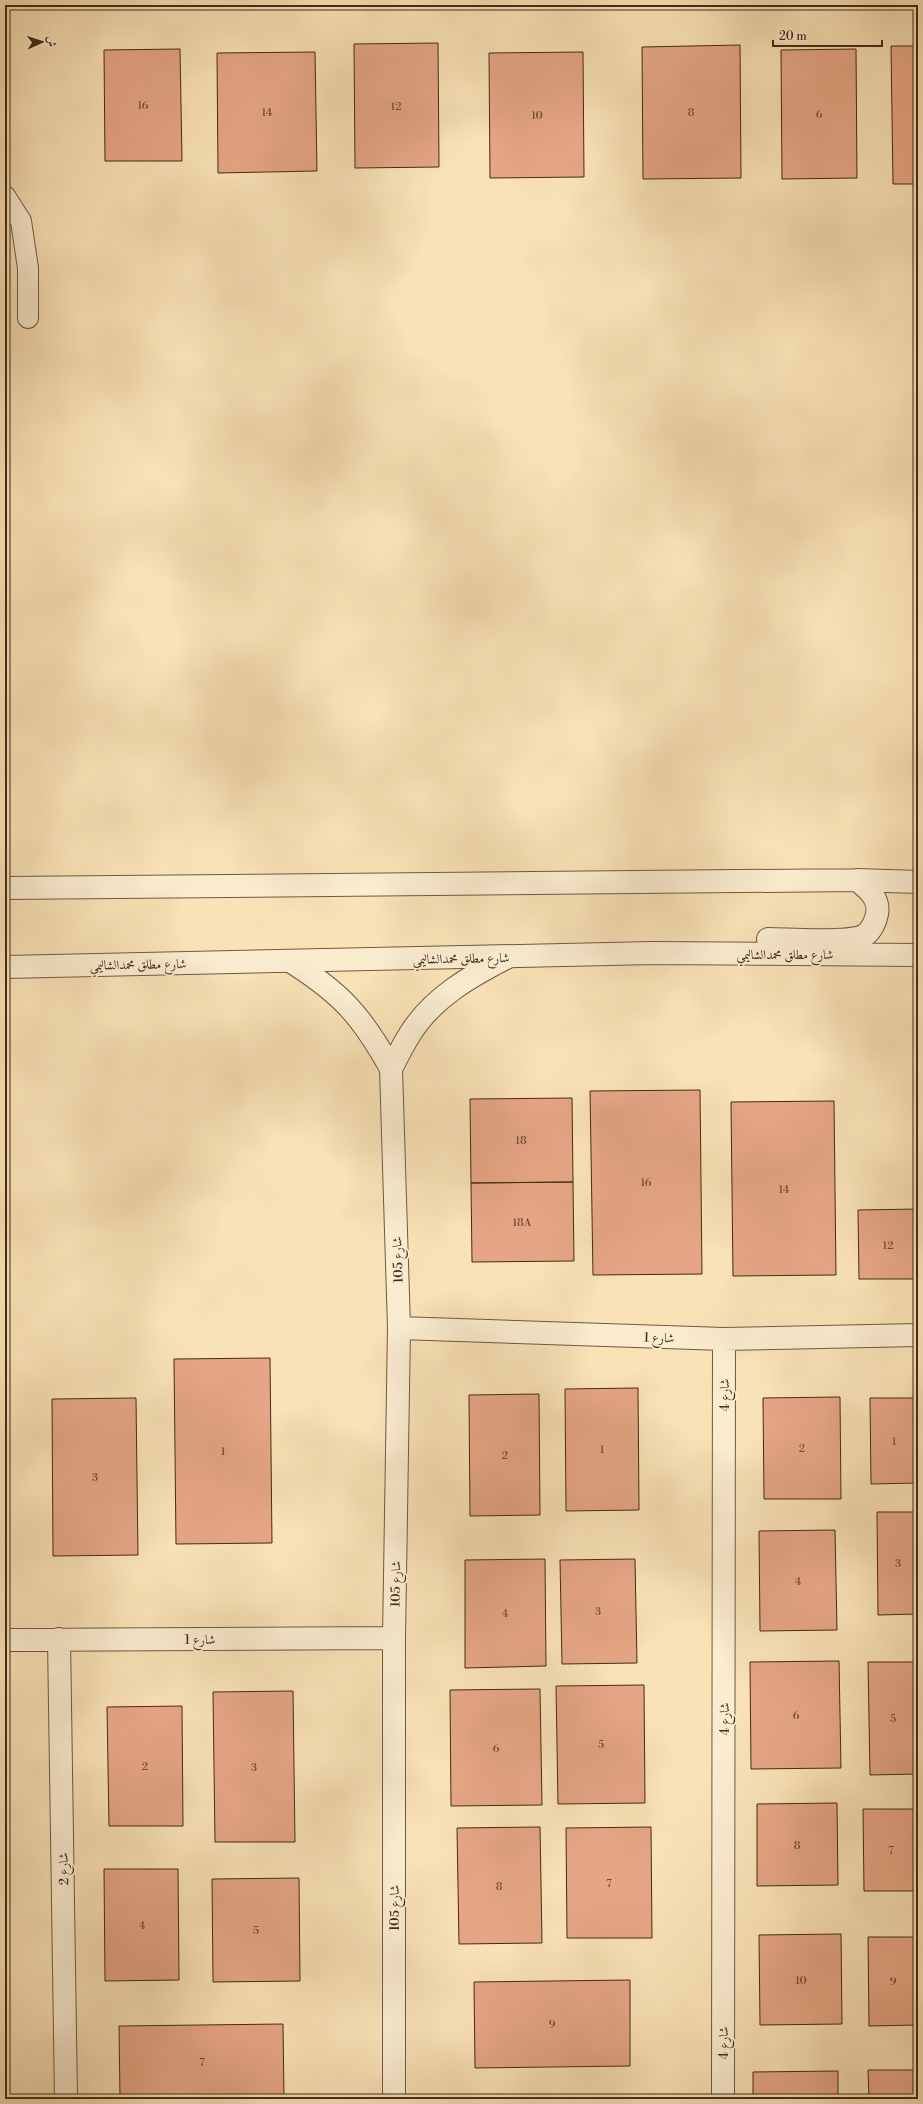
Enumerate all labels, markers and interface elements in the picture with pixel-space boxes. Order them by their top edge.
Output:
north arrow [22,22,62,62]
scale bar [773,22,882,48]
text: 20 m [779,29,807,44]
text: ش [44,36,58,47]
house number: 16 [137,99,149,113]
house number: 12 [390,100,402,114]
house number: 14 [262,106,273,120]
house number: 8 [688,106,695,120]
house number: 6 [816,108,823,122]
house number: 10 [531,109,543,123]
street label: شارع مطلق محمدالشاليمي [737,947,833,967]
street label: شارع مطلق محمدالشاليمي [412,950,510,972]
street label: شارع مطلق محمدالشاليمي [89,956,187,978]
house number: 18 [515,1134,527,1148]
house number: 16 [640,1176,652,1190]
house number: 14 [779,1183,790,1197]
house number: 18A [513,1216,532,1230]
street label: شارع 105 [389,1236,410,1283]
house number: 12 [882,1239,894,1253]
street label: شارع 1 [643,1329,675,1350]
street label: شارع 4 [717,1379,736,1412]
house number: 1 [892,1435,897,1449]
house number: 2 [799,1442,805,1456]
house number: 1 [600,1443,605,1457]
house number: 1 [221,1445,226,1459]
house number: 2 [502,1449,508,1463]
house number: 3 [92,1471,98,1485]
house number: 3 [895,1557,901,1571]
street label: شارع 105 [388,1561,407,1607]
house number: 4 [795,1575,802,1589]
house number: 3 [595,1605,601,1619]
house number: 4 [502,1607,509,1621]
street label: شارع 1 [185,1632,215,1651]
street label: شارع 4 [717,1703,736,1736]
house number: 6 [793,1709,800,1723]
house number: 5 [890,1712,896,1726]
house number: 5 [598,1738,604,1752]
house number: 6 [493,1742,500,1756]
house number: 2 [142,1760,148,1774]
house number: 3 [251,1761,257,1775]
house number: 8 [794,1839,801,1853]
house number: 7 [888,1844,894,1858]
street label: شارع 2 [56,1852,75,1885]
house number: 7 [606,1877,612,1891]
house number: 8 [496,1880,503,1894]
street label: شارع 105 [387,1885,406,1931]
house number: 4 [139,1919,146,1933]
house number: 5 [253,1924,259,1938]
house number: 10 [795,1974,807,1988]
house number: 9 [890,1975,897,1989]
house number: 9 [549,2018,556,2032]
street label: شارع 4 [716,2027,735,2060]
house number: 7 [199,2056,205,2070]

